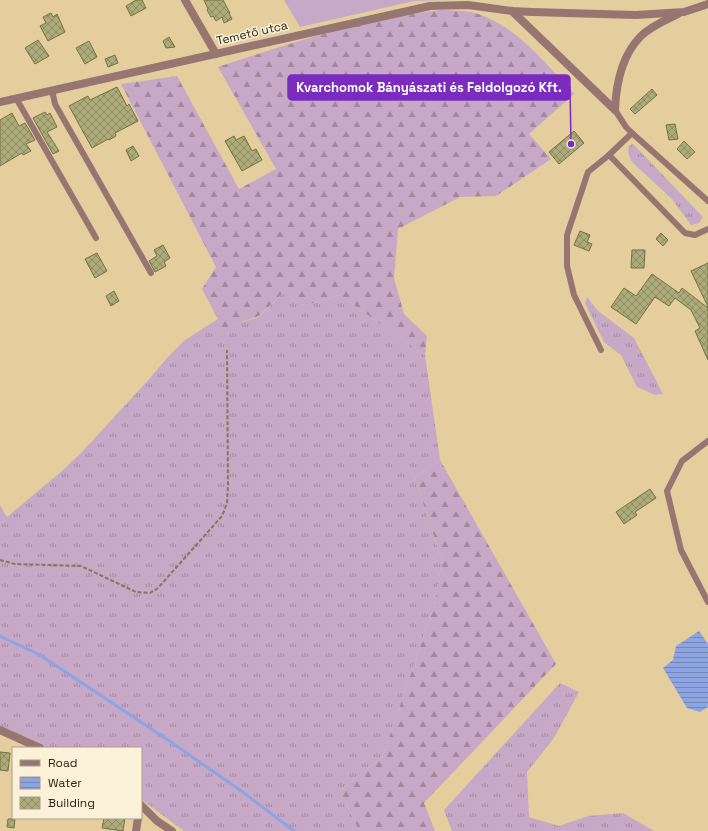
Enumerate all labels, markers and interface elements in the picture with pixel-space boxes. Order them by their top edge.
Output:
street label: Temető utca [215,17,289,49]
callout: Kvarchomok Bányászati és Feldolgozó Kft. [288,75,570,100]
text: Kvarchomok Bányászati és Feldolgozó Kft. [296,79,562,96]
legend [12,747,142,819]
text: Road [48,755,77,771]
text: Water [48,775,82,791]
text: Building [48,795,95,811]

